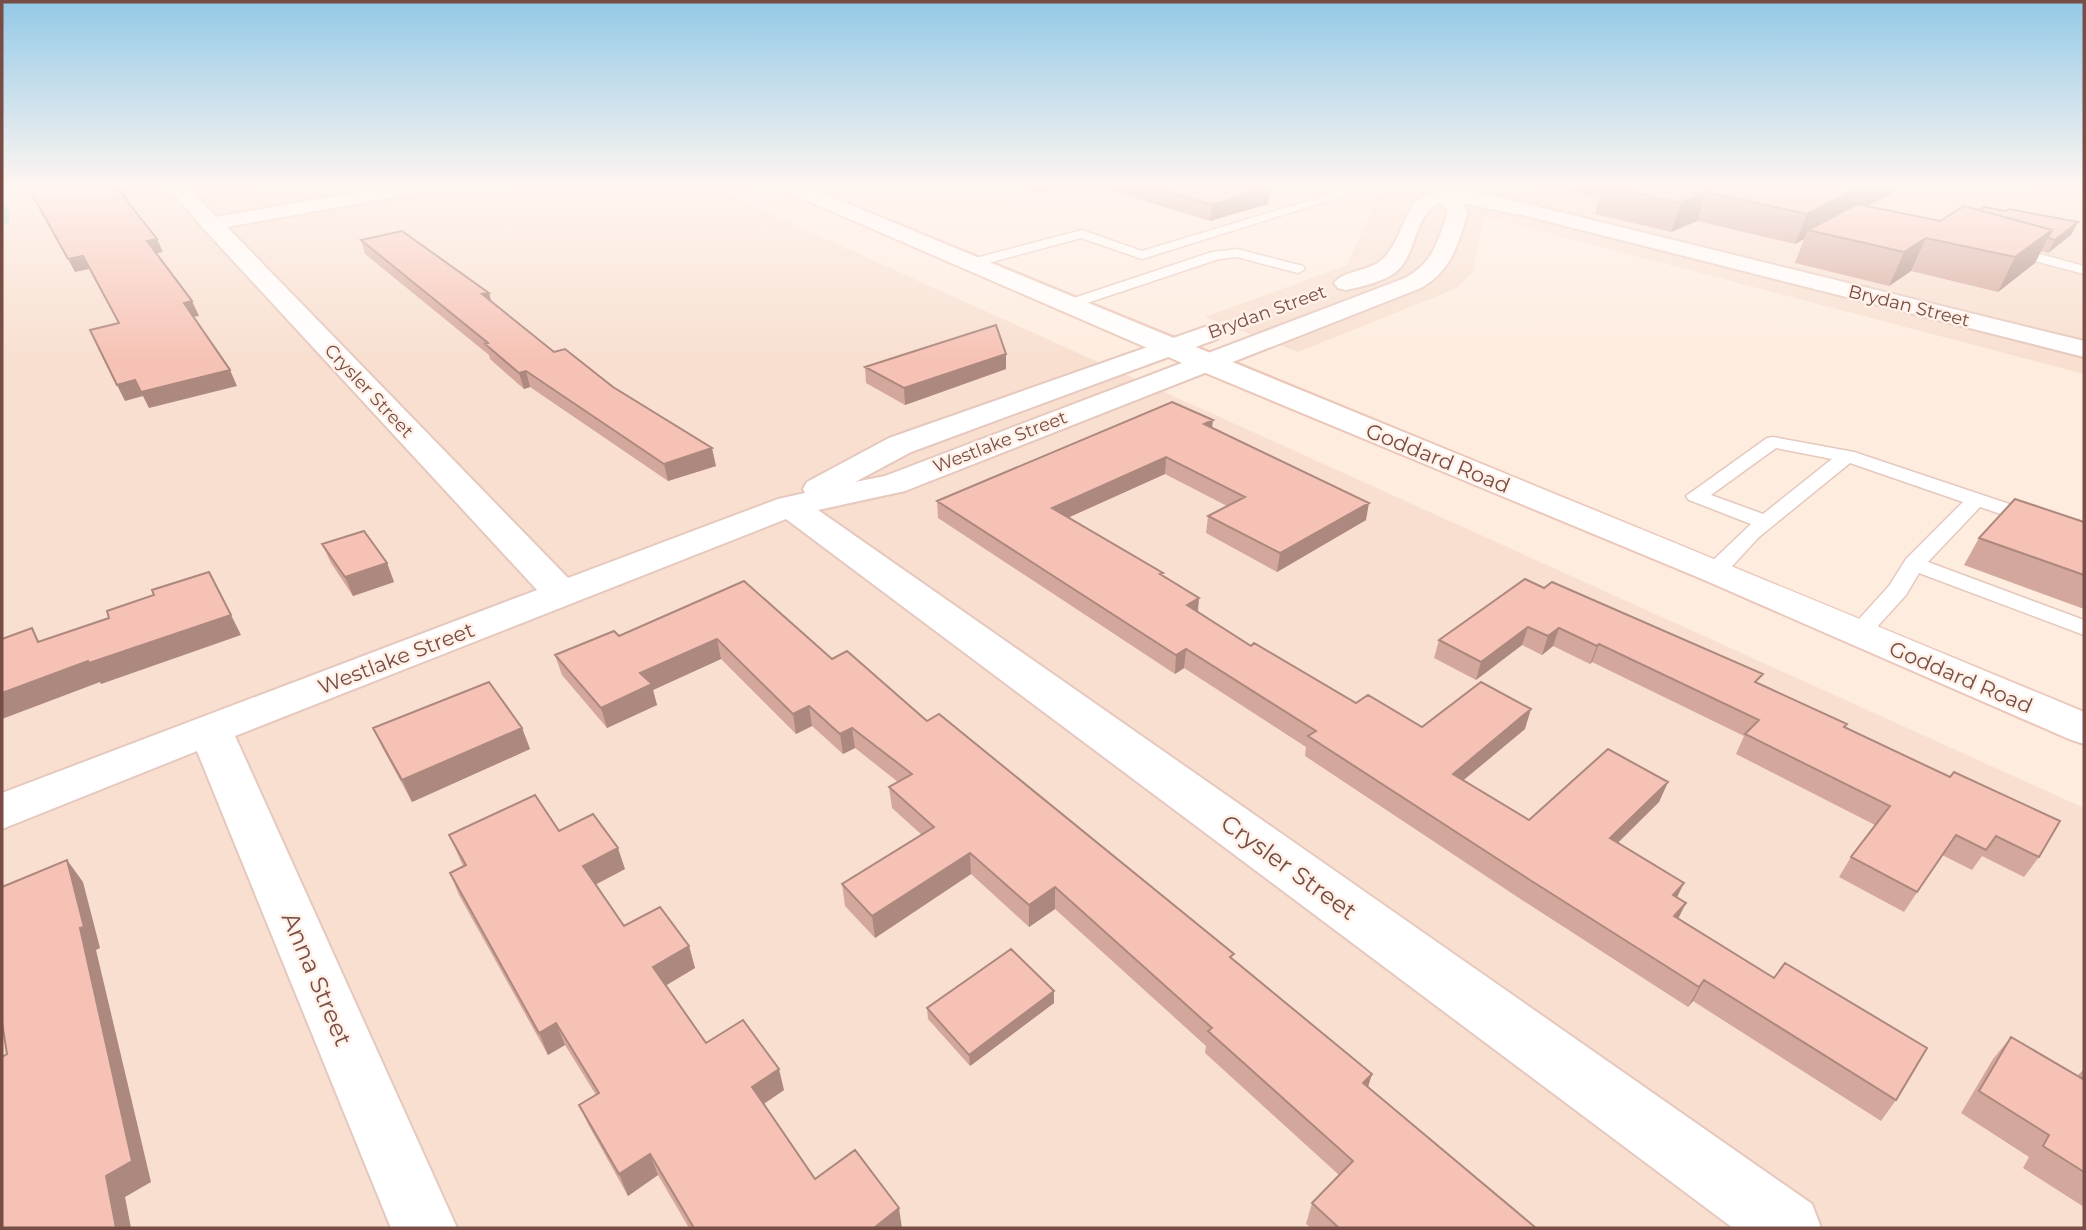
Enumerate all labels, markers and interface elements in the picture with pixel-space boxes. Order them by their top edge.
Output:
street label: Brydan Street [1205,280,1329,344]
street label: Brydan Street [1846,280,1972,332]
street label: Crysler Street [320,339,418,443]
street label: Westlake Street [930,406,1070,478]
street label: Goddard Road [1362,418,1514,498]
street label: Westlake Street [314,617,478,699]
street label: Goddard Road [1886,636,2036,718]
street label: Crysler Street [1216,808,1363,926]
street label: Anna Street [276,908,358,1051]

